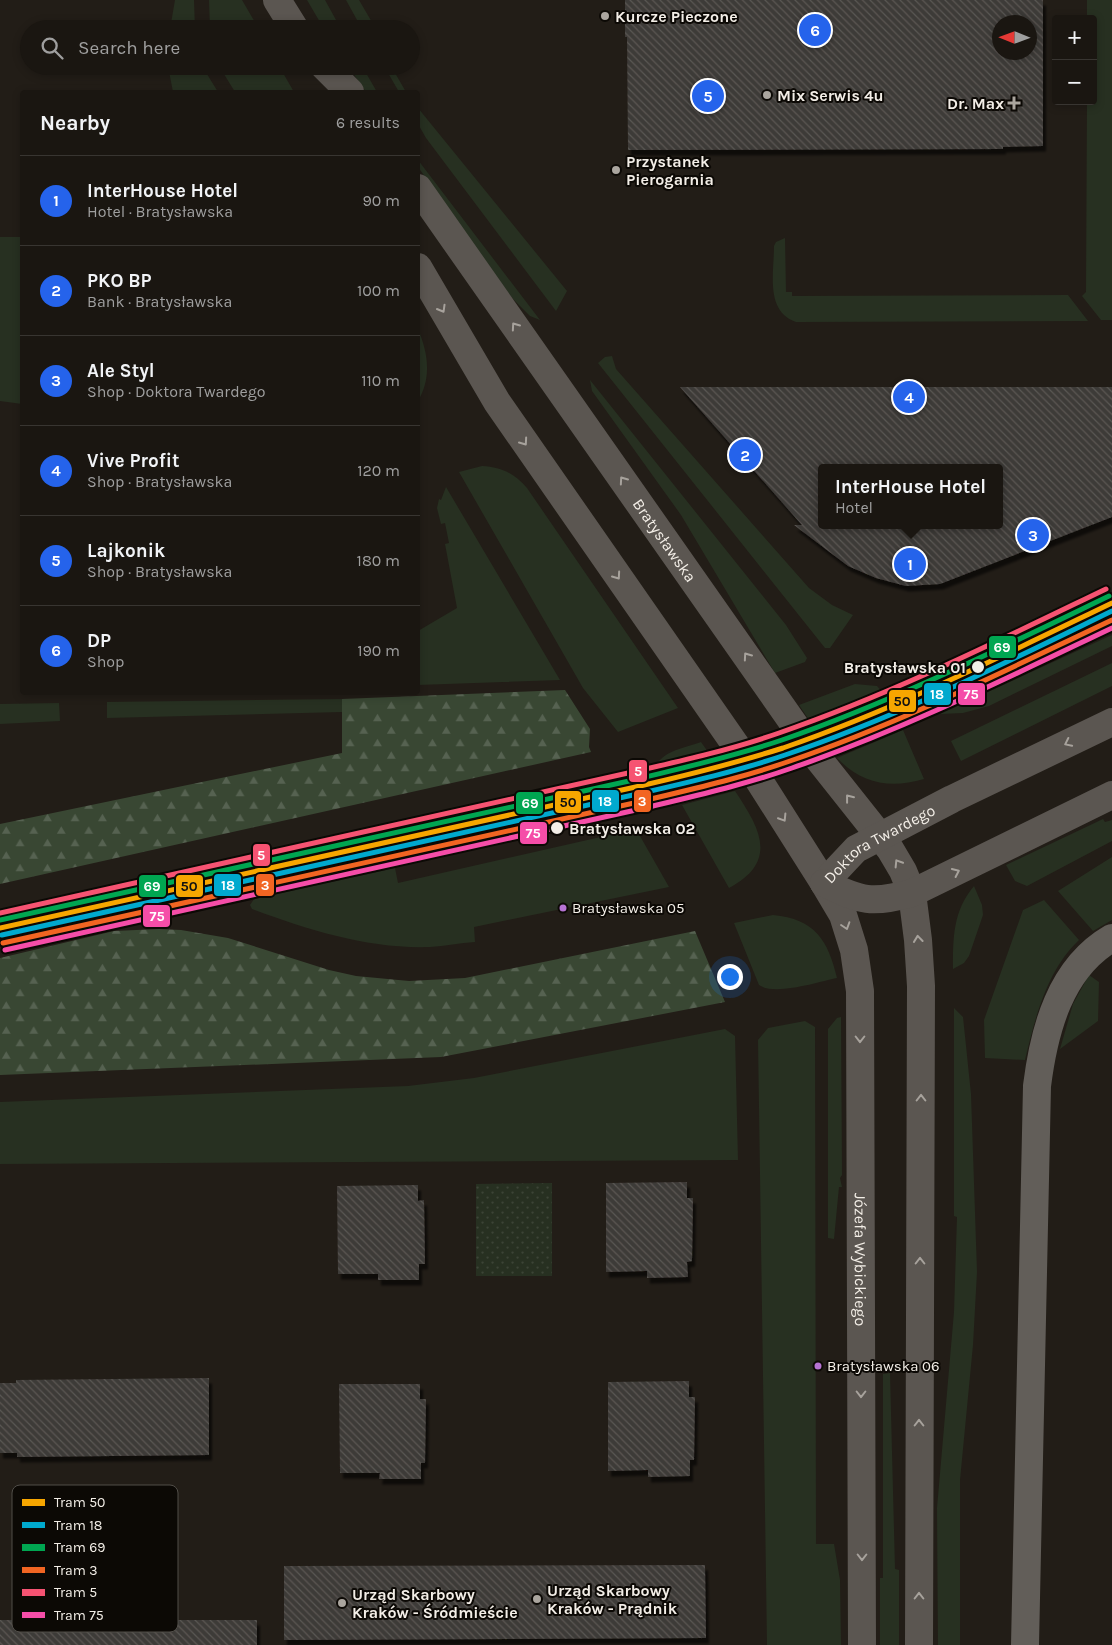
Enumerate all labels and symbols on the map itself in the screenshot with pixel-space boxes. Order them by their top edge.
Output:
place label: Kurcze Pieczone [615,7,738,26]
marker: Kurcze Pieczone [599,10,611,22]
pin: 6 [799,11,831,49]
north arrow [992,15,1037,60]
pin: 5 [692,77,724,115]
place label: Mix Serwis 4u [777,86,884,105]
marker: Mix Serwis 4u [761,89,773,101]
place label: Dr. Max [947,94,1004,113]
marker: Dr. Max [1008,97,1020,109]
place label: Przystanek Pierogarnia [626,152,714,189]
marker: Przystanek Pierogarnia [610,164,622,176]
one-way arrow [436,303,446,312]
one-way arrow [512,322,521,332]
pin: 4 [893,378,925,416]
pin: 2 [729,436,761,474]
one-way arrow [518,437,527,446]
one-way arrow [620,476,629,486]
street label: Bratysławska [629,495,701,585]
pin: 3 [1017,516,1049,554]
pin: 1 [894,545,926,583]
one-way arrow [611,570,620,580]
line badge: 69 [988,635,1017,659]
text: 69 [993,639,1011,656]
one-way arrow [744,652,753,662]
place label: Bratysławska 01 [844,658,966,677]
marker: Bratysławska 01 [970,659,986,675]
line badge: 18 [923,682,952,706]
line badge: 75 [957,682,986,706]
text: 18 [930,686,944,703]
text: 75 [963,686,979,703]
line badge: 50 [888,689,917,713]
text: 50 [893,693,911,710]
one-way arrow [1064,737,1073,747]
line badge: 5 [628,759,648,783]
text: 5 [634,763,642,780]
line badge: 18 [591,789,620,813]
line badge: 3 [633,789,652,813]
line badge: 50 [554,790,582,814]
line badge: 69 [515,791,544,815]
text: 18 [598,793,612,810]
text: 3 [638,793,646,810]
text: 50 [559,794,577,811]
text: 69 [521,795,539,812]
one-way arrow [846,795,854,804]
street label: Doktora Twardego [820,800,938,887]
one-way arrow [777,813,786,822]
place label: Bratysławska 02 [569,819,695,838]
marker: Bratysławska 02 [549,820,565,836]
line badge: 75 [519,821,548,845]
text: 75 [525,825,541,842]
line badge: 5 [252,843,271,867]
text: 5 [257,847,265,864]
one-way arrow [895,859,904,869]
one-way arrow [951,867,960,878]
line badge: 18 [213,873,242,897]
line badge: 3 [255,873,275,897]
line badge: 69 [138,874,167,898]
line badge: 50 [175,874,204,898]
text: 18 [221,877,235,894]
text: 3 [261,877,269,894]
text: 69 [143,878,161,895]
text: 50 [180,878,198,895]
place label: Bratysławska 05 [572,899,684,917]
marker: Bratysławska 05 [558,903,568,913]
line badge: 75 [142,904,171,928]
text: 75 [149,908,165,925]
one-way arrow [841,921,851,930]
one-way arrow [913,935,924,943]
your location [717,964,743,990]
one-way arrow [855,1036,865,1044]
one-way arrow [916,1094,926,1102]
street label: Józefa Wybickiego [851,1193,871,1326]
one-way arrow [915,1257,925,1264]
place label: Bratysławska 06 [827,1357,939,1375]
marker: Bratysławska 06 [813,1361,823,1371]
one-way arrow [856,1391,866,1399]
one-way arrow [914,1419,924,1427]
legend [12,1485,178,1632]
text: Tram 50 [54,1494,105,1511]
text: Tram 18 [54,1517,102,1534]
text: Tram 69 [54,1539,105,1556]
one-way arrow [857,1554,867,1561]
text: Tram 3 [54,1562,97,1579]
place label: Urząd Skarbowy Kraków - Prądnik [547,1581,678,1618]
text: Tram 5 [54,1584,97,1601]
place label: Urząd Skarbowy Kraków - Śródmieście [352,1585,518,1622]
one-way arrow [914,1592,924,1600]
marker: Urząd Skarbowy Kraków - Prądnik [531,1593,543,1605]
marker: Urząd Skarbowy Kraków - Śródmieście [336,1597,348,1609]
text: Tram 75 [54,1607,104,1624]

